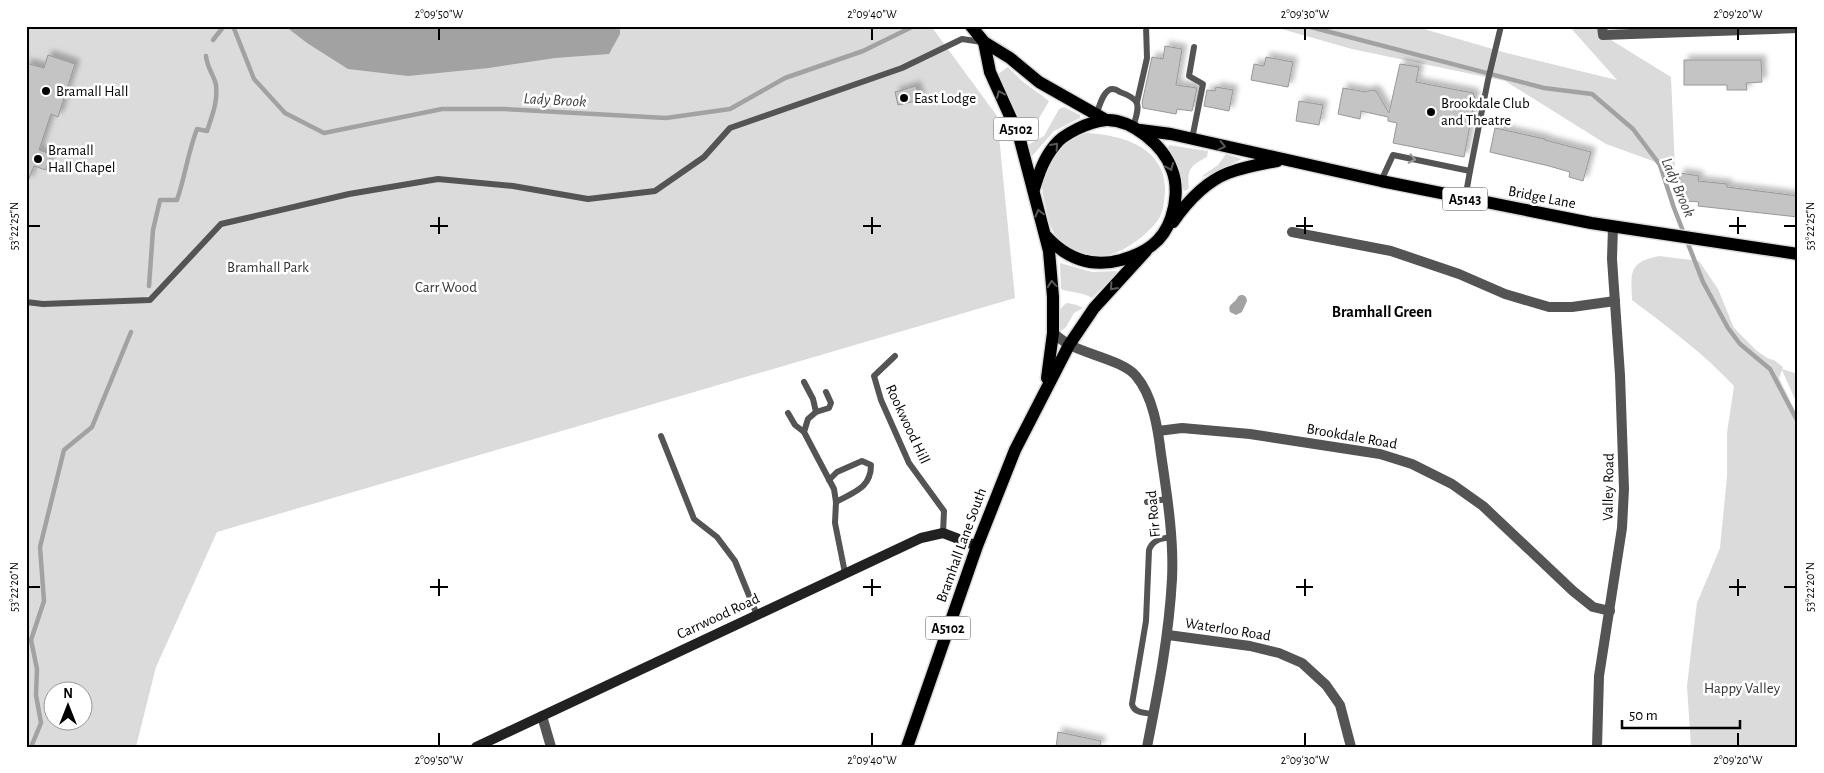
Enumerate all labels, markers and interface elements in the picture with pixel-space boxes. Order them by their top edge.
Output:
text: 2°09'50"W [415,8,464,20]
text: 2°09'40"W [847,8,897,20]
text: 2°09'30"W [1281,8,1330,20]
text: 2°09'20"W [1714,8,1763,20]
place label: Bramall Hall [56,84,129,99]
marker: Bramall Hall [40,85,52,97]
water label: Lady Brook [523,90,587,110]
one-way arrow [995,90,1006,99]
place label: East Lodge [914,91,976,106]
marker: East Lodge [898,92,910,104]
place label: Brookdale Club and Theatre [1441,96,1530,128]
marker: Brookdale Club and Theatre [1425,106,1437,118]
road number: A5102 [994,118,1038,140]
one-way arrow [1217,140,1226,151]
place label: Bramall Hall Chapel [48,143,116,175]
one-way arrow [1050,143,1059,152]
marker: Bramall Hall Chapel [32,153,44,165]
one-way arrow [1407,153,1416,164]
water label: Lady Brook [1658,155,1698,219]
one-way arrow [1163,162,1174,171]
street label: Bridge Lane [1507,184,1577,211]
road number: A5143 [1442,188,1488,210]
text: 53°22'25"N [8,202,20,250]
text: 53°22'25"N [1804,202,1816,250]
one-way arrow [1034,208,1045,217]
park label: Bramhall Park [227,260,309,275]
park label: Carr Wood [415,280,477,295]
one-way arrow [1046,280,1057,288]
one-way arrow [1110,281,1119,290]
district label: Bramhall Green [1332,304,1432,320]
street label: Rookwood Hill [883,382,932,466]
street label: Brookdale Road [1305,421,1399,452]
street label: Valley Road [1600,453,1617,521]
street label: Bramhall Lane South [934,486,989,604]
street label: Fir Road [1144,490,1163,538]
text: 53°22'20"N [8,562,20,612]
text: 53°22'20"N [1804,562,1816,612]
street label: Carrwood Road [675,591,762,642]
street label: Waterloo Road [1184,615,1272,644]
road number: A5102 [926,616,970,640]
north arrow [42,680,92,730]
park label: Happy Valley [1704,681,1781,696]
text: N [63,687,73,701]
scale bar [1622,698,1739,730]
text: 50 m [1629,708,1658,723]
text: 2°09'50"W [415,754,464,766]
text: 2°09'40"W [847,754,897,766]
text: 2°09'30"W [1281,754,1330,766]
text: 2°09'20"W [1714,754,1763,766]

